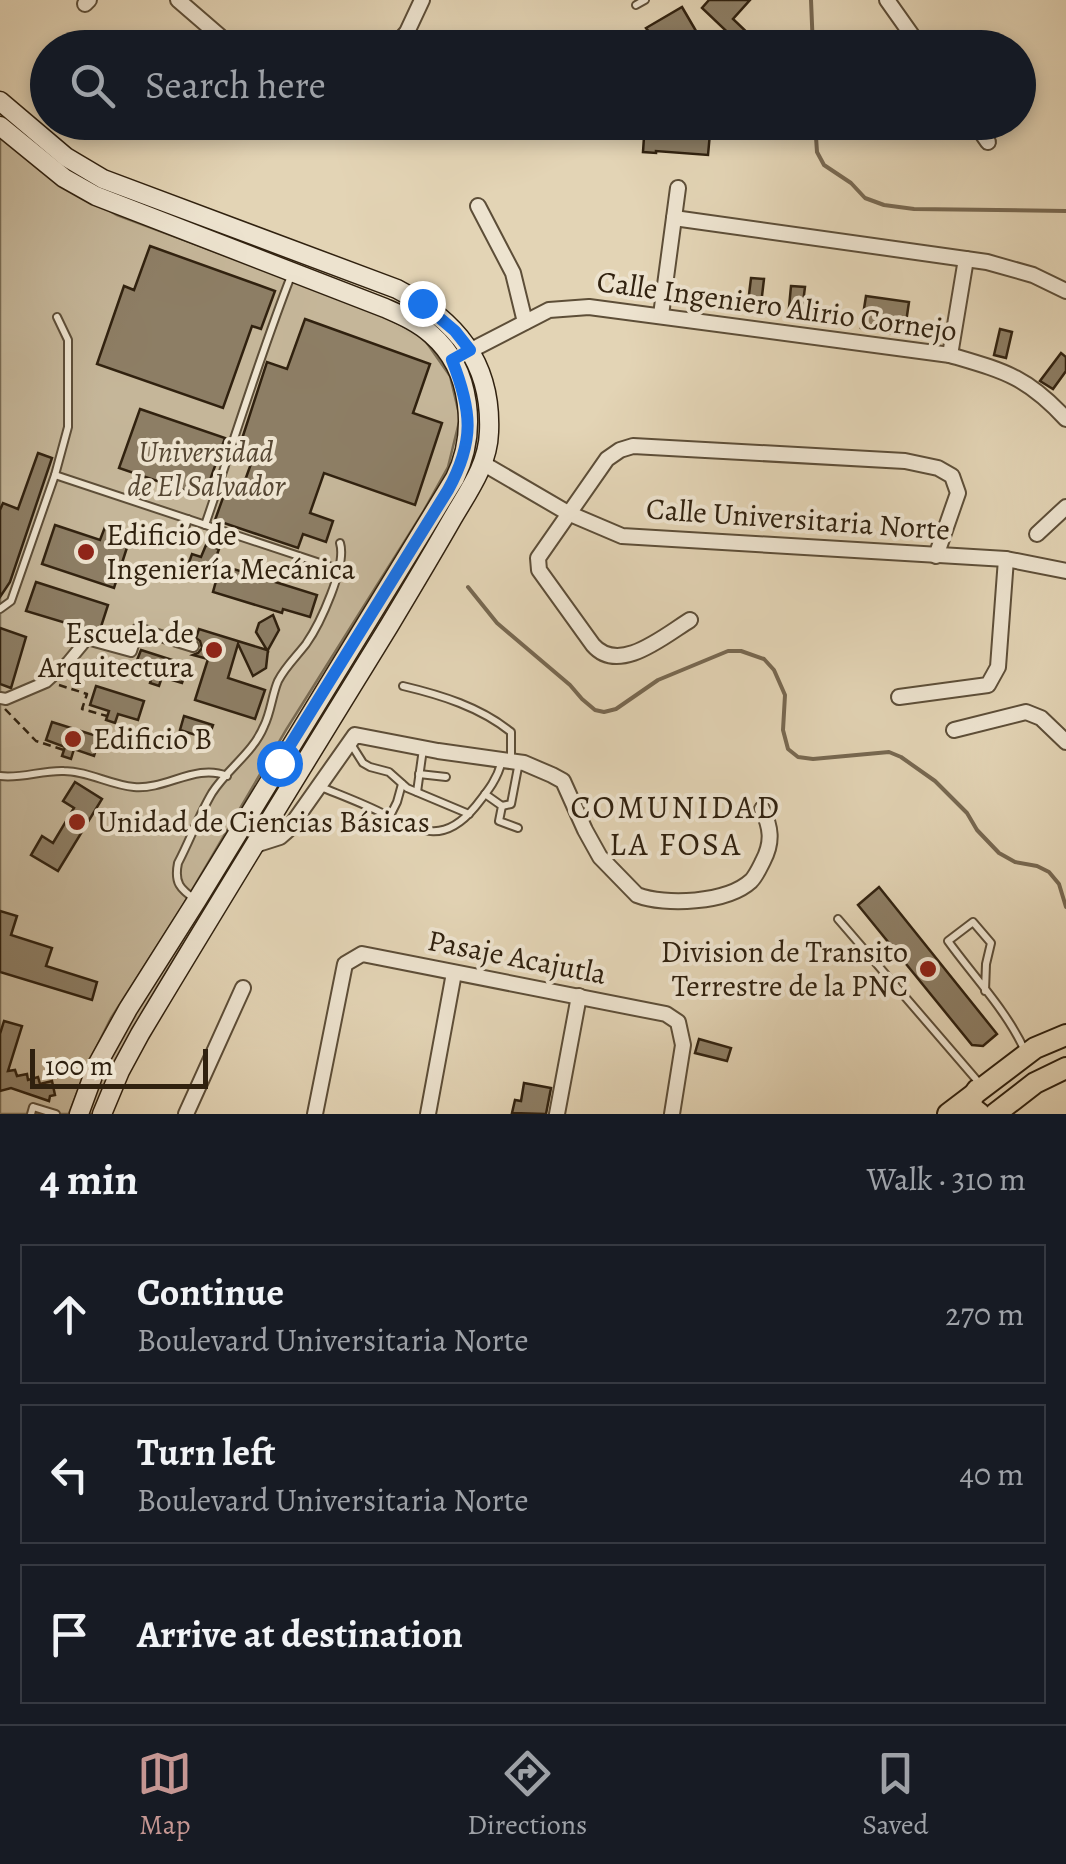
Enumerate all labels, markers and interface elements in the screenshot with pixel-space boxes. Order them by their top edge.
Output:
search box [30,30,1036,140]
icon: search [65,58,120,113]
text: Search here [145,59,326,111]
street label: Calle Ingeniero Alirio Cornejo [594,261,960,351]
route end [400,281,446,327]
park label: Universidad de El Salvador [127,432,286,506]
street label: Calle Universitaria Norte [645,488,951,550]
place label: Edificio de Ingeniería Mecánica [106,515,356,589]
marker: Edificio de Ingeniería Mecánica [75,541,97,563]
place label: Escuela de Arquitectura [37,613,194,687]
marker: Escuela de Arquitectura [203,639,225,661]
place label: Edificio B [93,719,212,759]
marker: Edificio B [62,728,84,750]
route start [257,741,303,787]
district label: COMUNIDAD LA FOSA [570,785,782,866]
place label: Unidad de Ciencias Básicas [97,802,430,842]
marker: Unidad de Ciencias Básicas [66,811,88,833]
street label: Pasaje Acajutla [424,920,610,994]
place label: Division de Transito Terrestre de la PNC [661,932,908,1006]
marker: Division de Transito Terrestre de la PNC [917,958,939,980]
scale bar [30,1044,208,1088]
text: 100 m [45,1047,113,1085]
text: 4 min [40,1151,138,1208]
text: Walk · 310 m [867,1157,1026,1201]
text: Continue [137,1266,284,1318]
icon: ahead [42,1287,97,1342]
text: 270 m [945,1292,1024,1336]
text: Boulevard Universitaria Norte [137,1318,529,1362]
text: Turn left [137,1426,276,1478]
icon: left [42,1447,97,1502]
text: 40 m [959,1452,1024,1496]
text: Boulevard Universitaria Norte [137,1478,529,1522]
icon: arrive [42,1607,97,1662]
text: Arrive at destination [137,1608,463,1660]
tab: Map [137,1746,192,1844]
tab: Directions [467,1746,587,1844]
tab: Saved [862,1746,929,1844]

